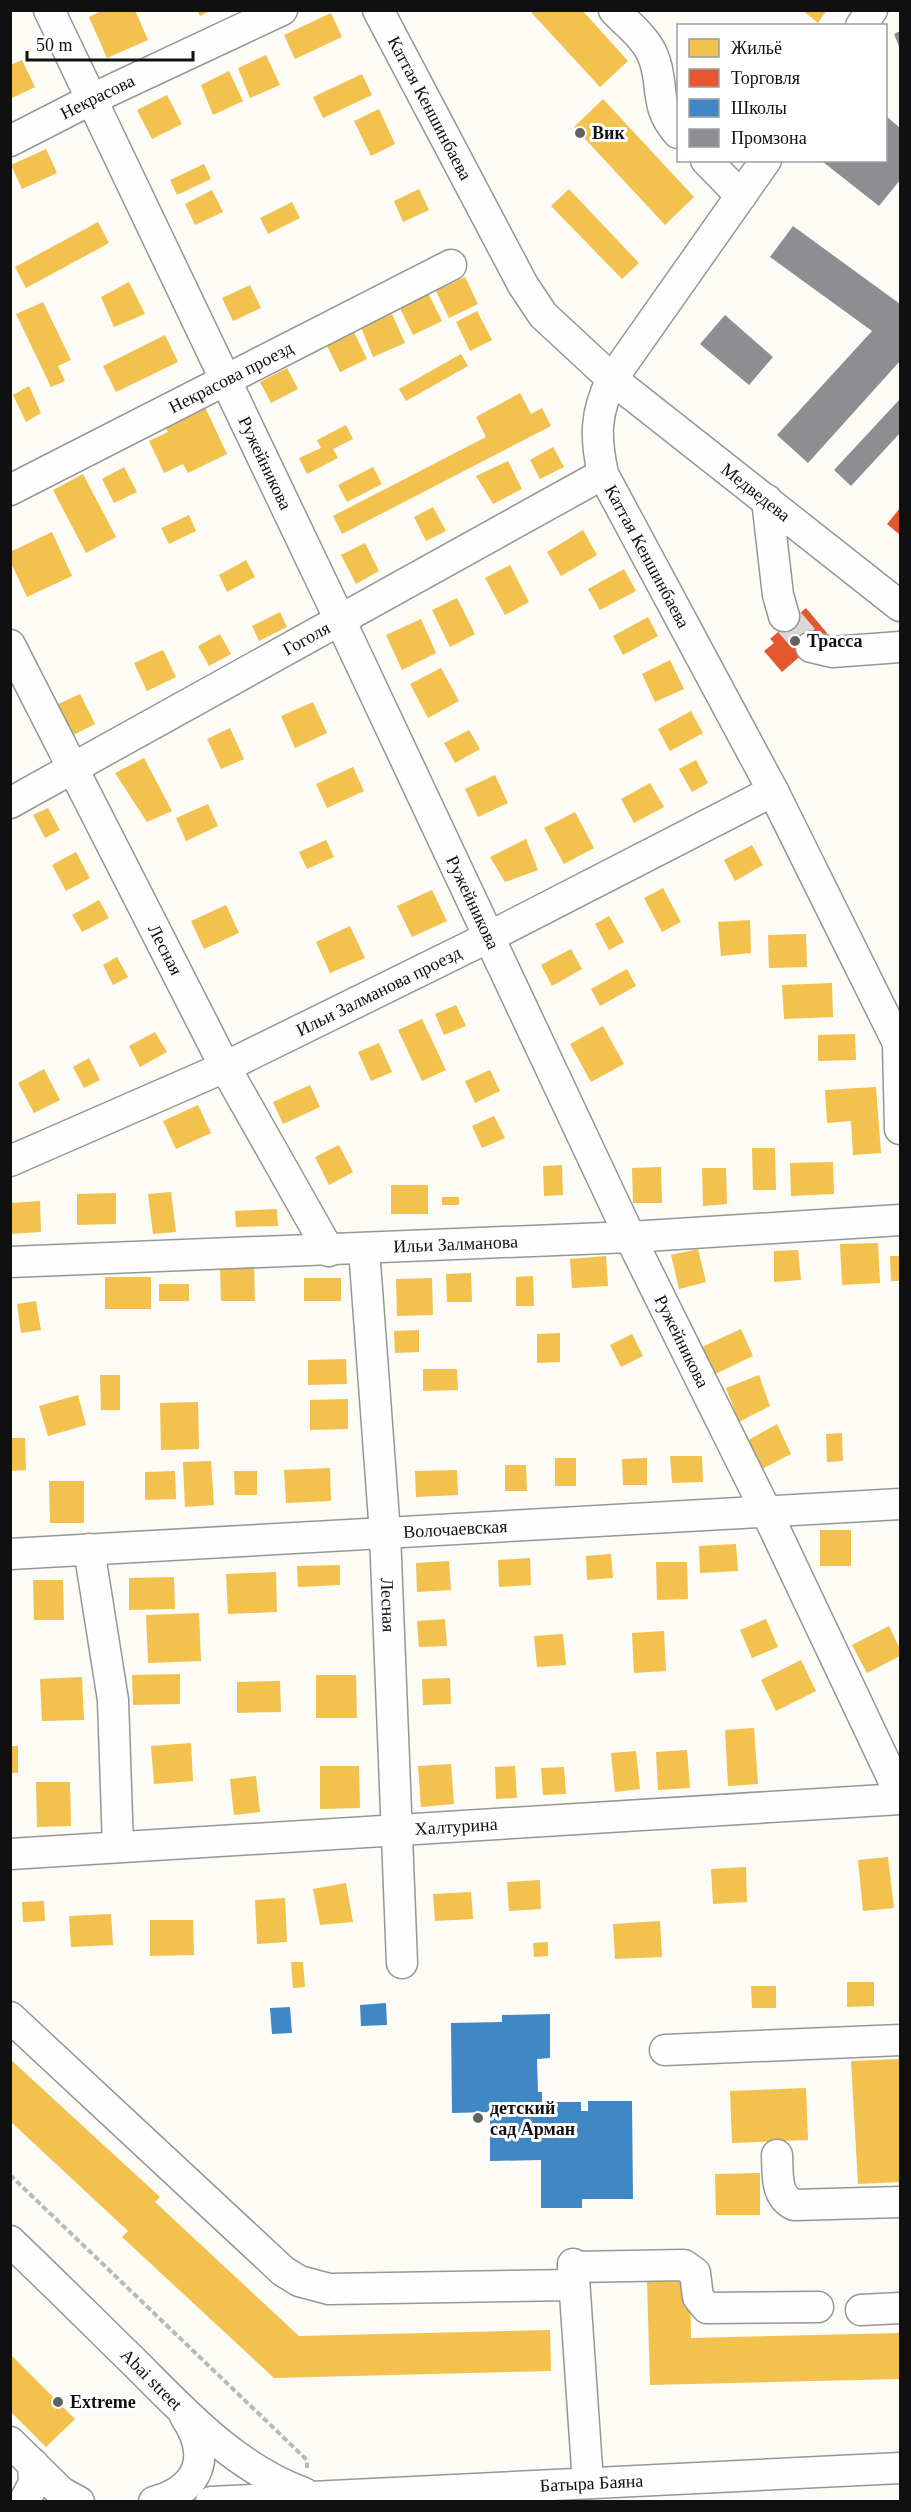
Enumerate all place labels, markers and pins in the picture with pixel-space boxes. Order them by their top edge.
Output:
place label: Вик [592,123,625,143]
marker: Вик [573,126,587,140]
place label: Трасса [807,631,863,651]
marker: Трасса [788,634,802,648]
place label: детский сад Арман [490,2098,575,2139]
marker: детский сад Арман [471,2111,485,2125]
place label: Extreme [70,2392,136,2412]
marker: Extreme [51,2395,65,2409]

